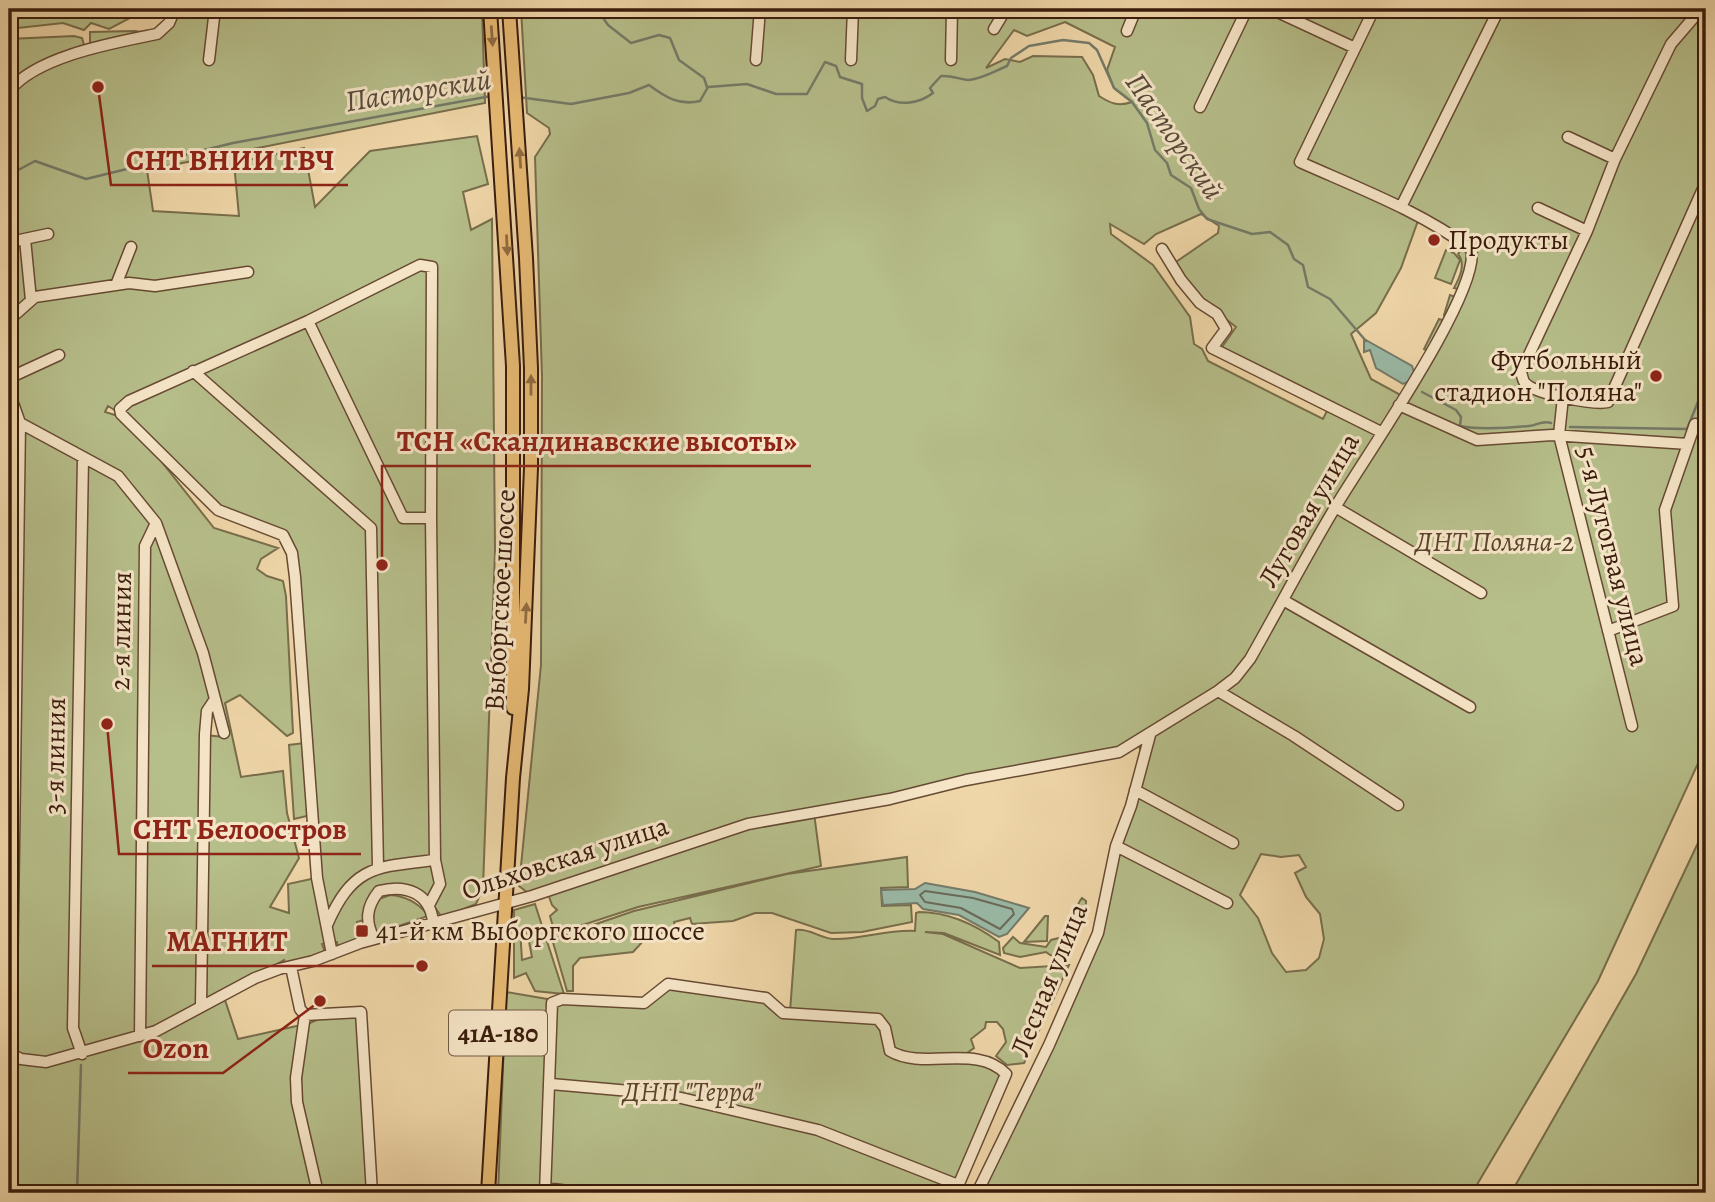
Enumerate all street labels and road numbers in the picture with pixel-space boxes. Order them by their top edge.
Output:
street label: Луговая улица [1249,426,1369,594]
street label: 5-я Лугогвая улица [1567,442,1659,670]
street label: Выборгское шоссе [475,488,525,712]
street label: 2-я линия [101,571,141,691]
street label: 3-я линия [35,697,75,815]
street label: Ольховская улица [457,807,674,909]
street label: Лесная улица [1001,898,1097,1062]
road number: 41А-180 [449,1010,547,1056]

